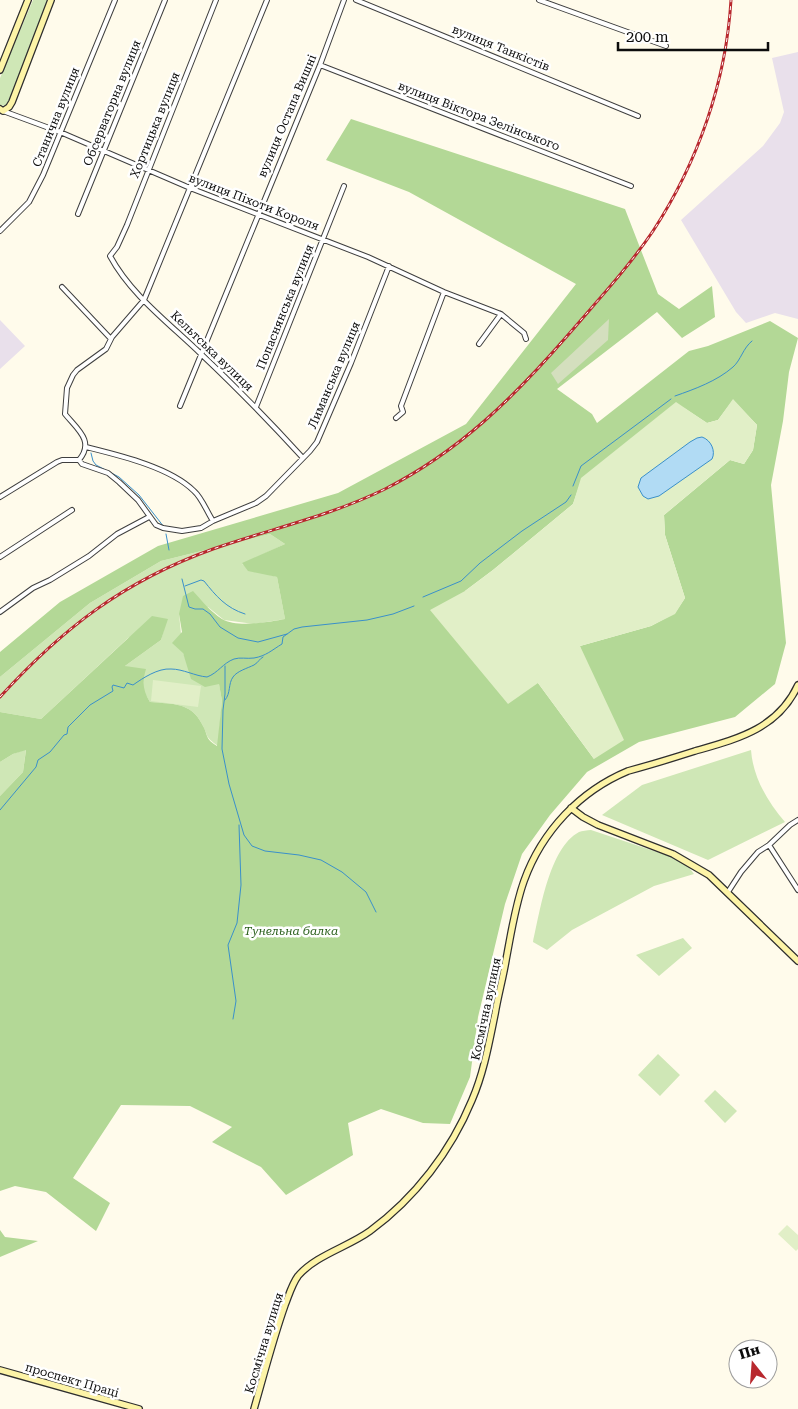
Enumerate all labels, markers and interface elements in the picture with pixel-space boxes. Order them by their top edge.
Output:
scale bar [618,20,768,52]
street label: вулиця Танкістів [450,22,552,74]
text: 200 m [626,28,669,46]
street label: Обсерваторна вулиця [80,38,144,168]
street label: вулиця Остапа Вишні [255,52,319,180]
street label: Станична вулиця [30,65,82,169]
street label: Хортицька вулиця [127,70,183,180]
street label: вулиця Віктора Зелінського [396,79,562,153]
street label: вулиця Піхоти Короля [187,171,321,233]
street label: Попаснянська вулиця [253,242,317,372]
street label: Кельтська вулиця [168,308,256,394]
street label: Лиманська вулиця [305,319,363,431]
park label: Тунельна балка [244,924,338,938]
street label: Космічна вулиця [468,956,504,1062]
street label: Космічна вулиця [242,1291,286,1395]
north arrow [728,1339,778,1389]
text: Пн [737,1341,762,1362]
street label: проспект Праці [24,1360,121,1400]

